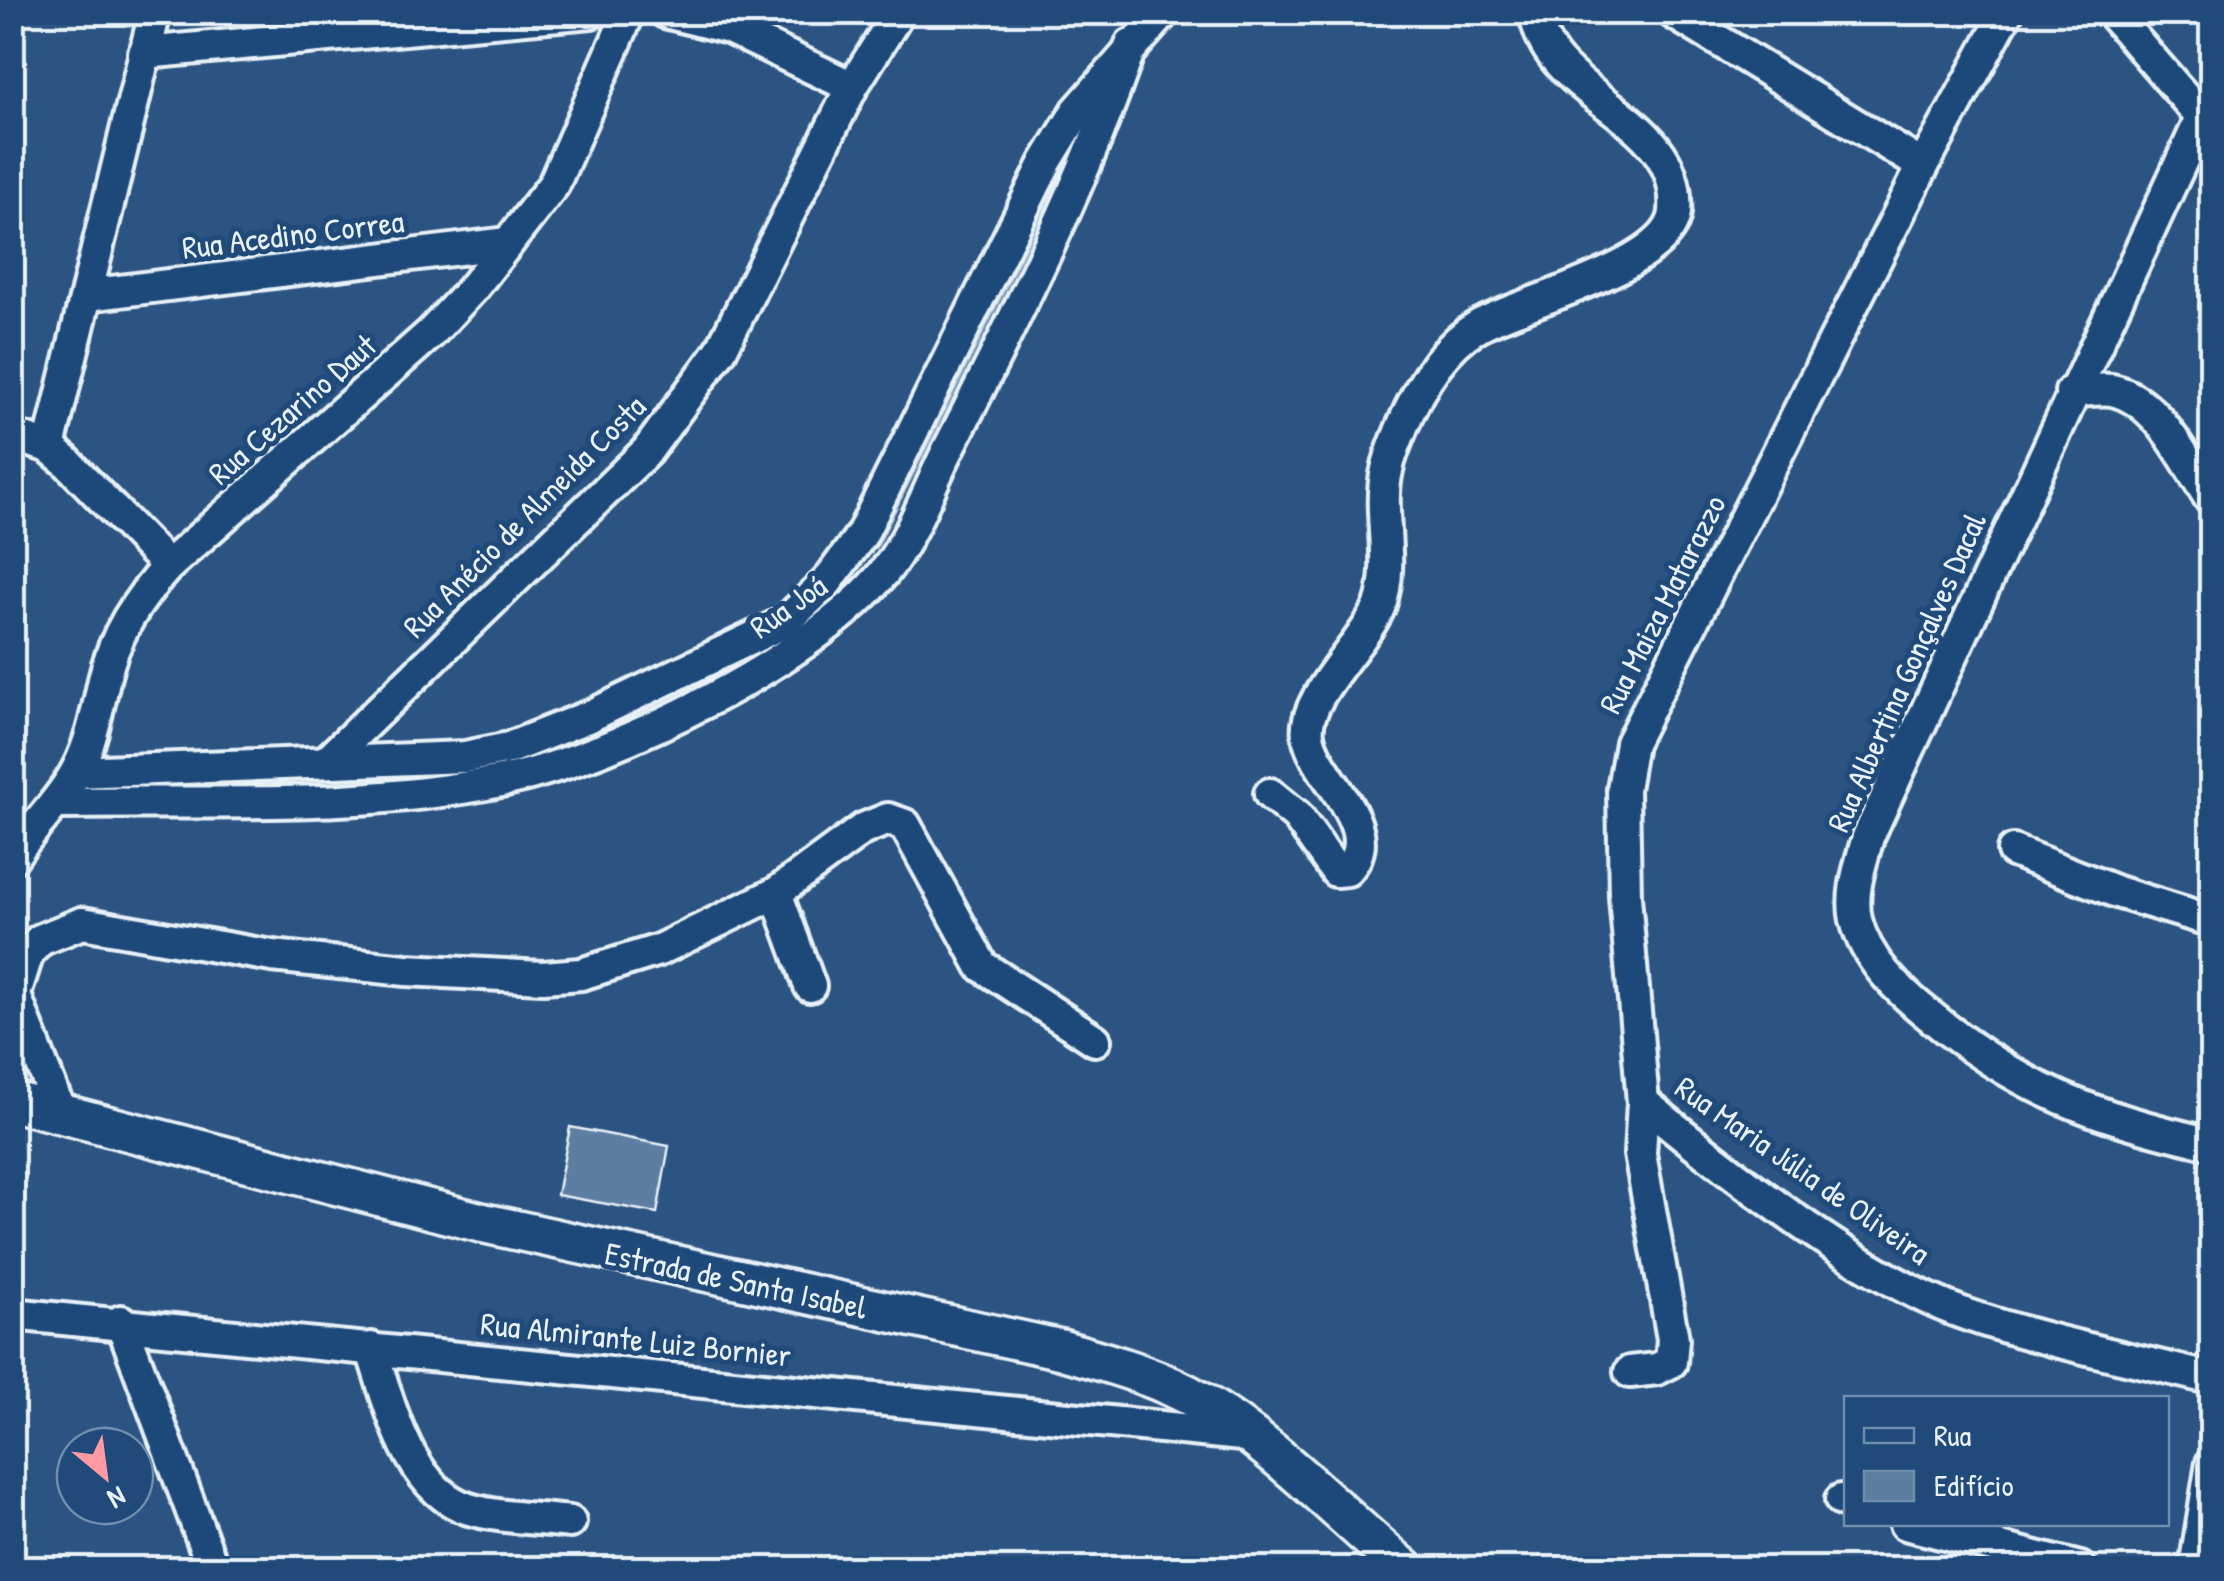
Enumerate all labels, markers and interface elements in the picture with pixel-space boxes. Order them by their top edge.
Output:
street label: Rua Acedino Correa [180,199,406,269]
street label: Rua Cezarino Daut [199,323,386,494]
street label: Rua Anécio de Almeida Costa [393,385,655,647]
street label: Rua Maiza Matarazzo [1588,487,1736,721]
street label: Rua Albertina Gonçalves Dacal [1816,505,1996,838]
street label: Rua Joá [741,564,835,648]
street label: Rua Maria Júlia de Oliveira [1667,1066,1939,1274]
street label: Estrada de Santa Isabel [601,1231,871,1329]
street label: Rua Almirante Luiz Bornier [479,1301,793,1377]
legend [1844,1396,2169,1526]
text: Rua [1934,1415,1972,1455]
north arrow [55,1426,155,1526]
text: Edifício [1934,1465,2014,1505]
text: N [101,1478,133,1518]

